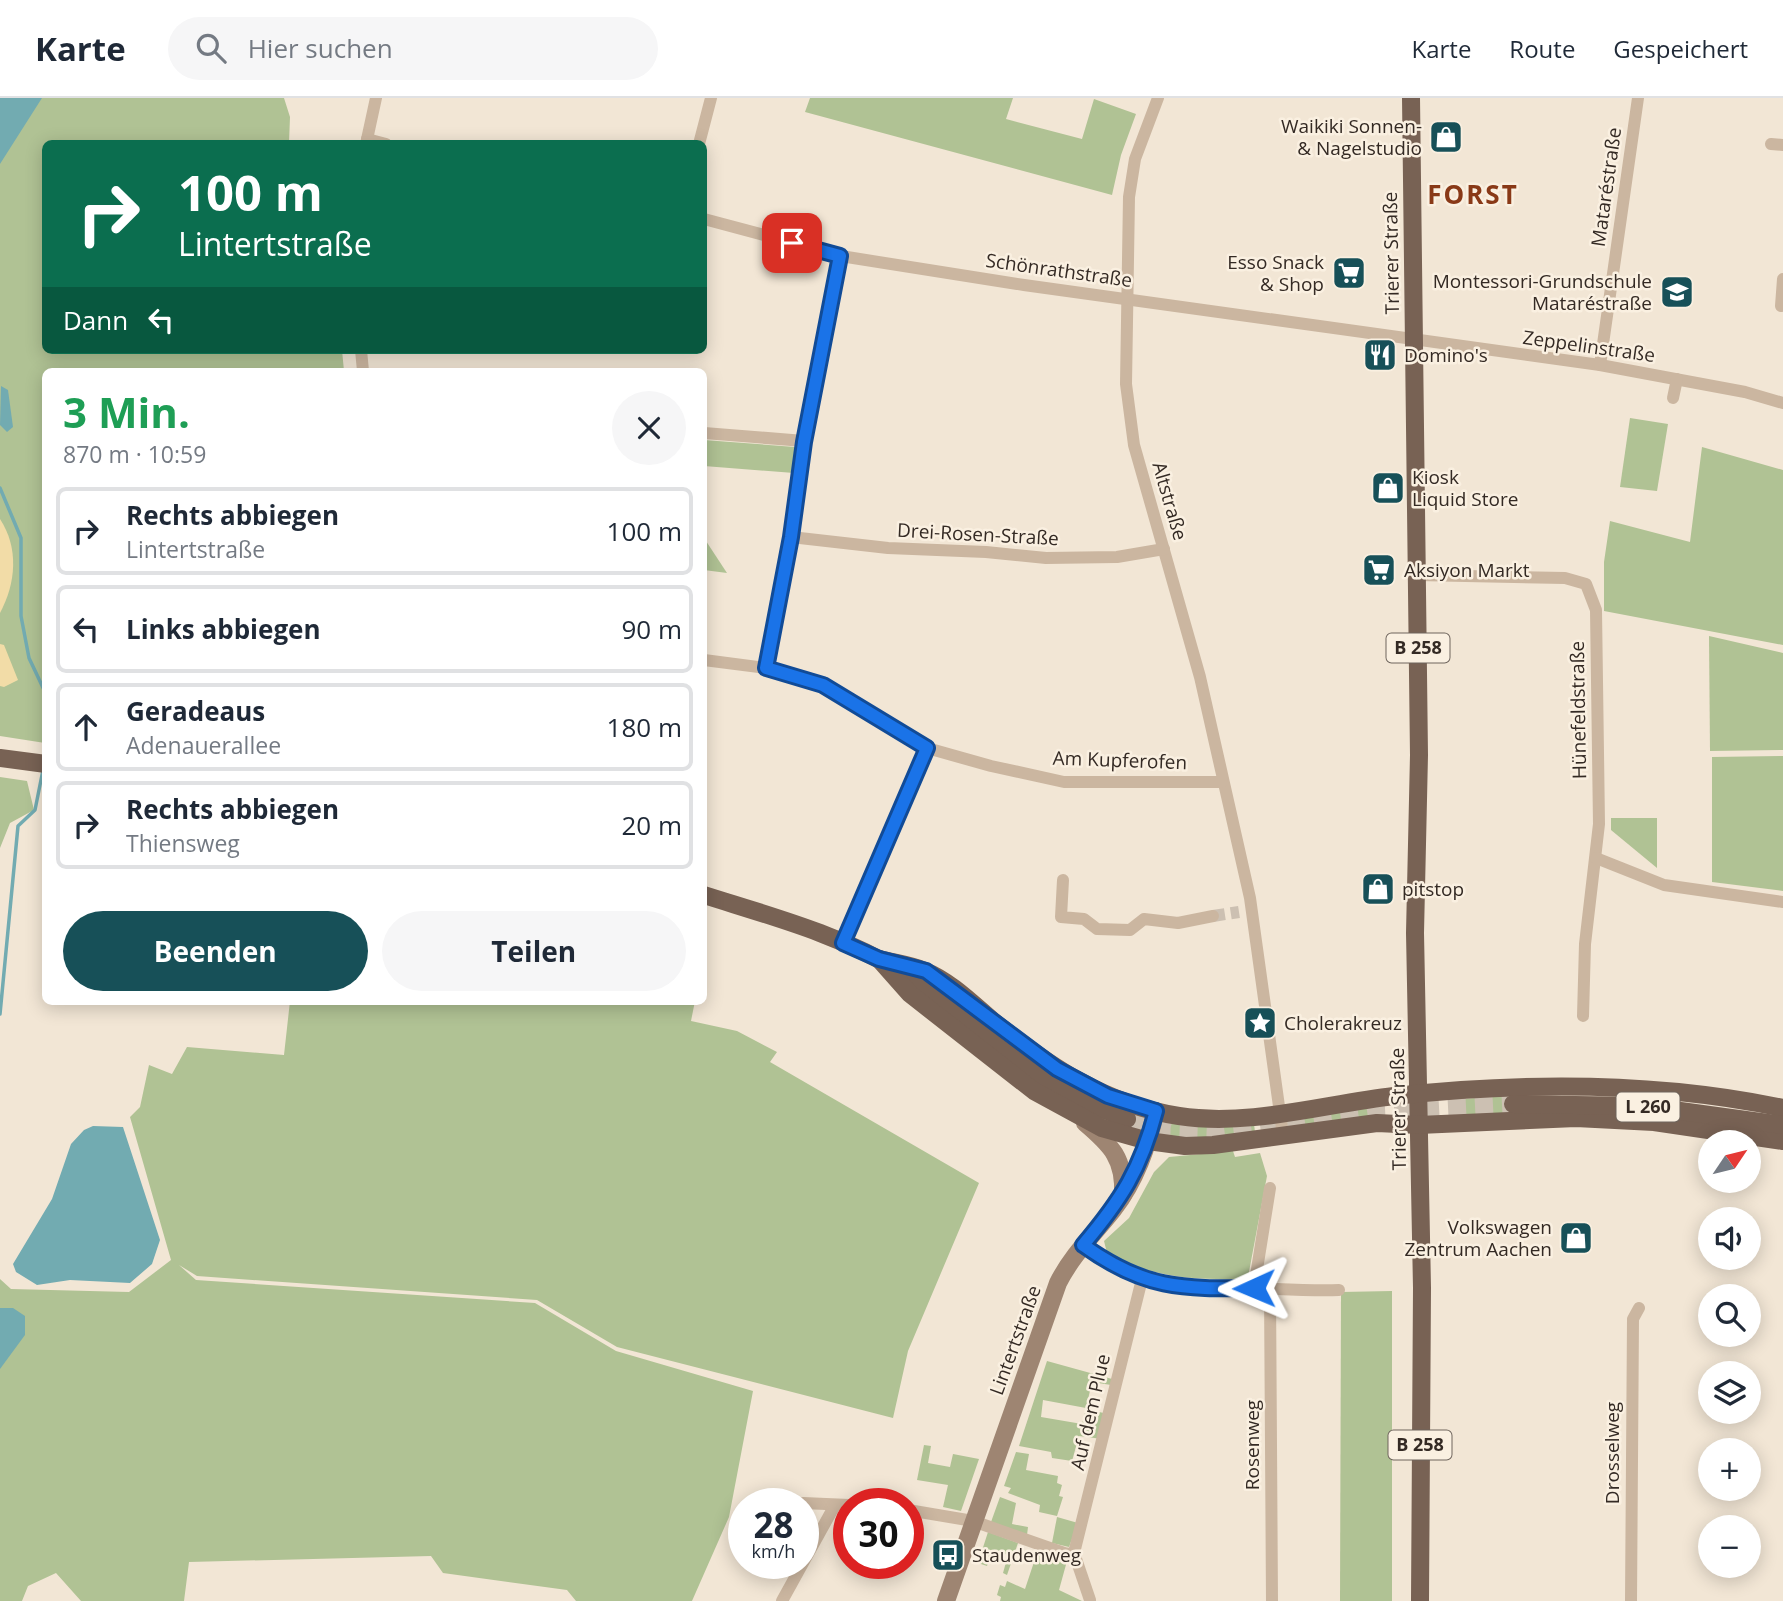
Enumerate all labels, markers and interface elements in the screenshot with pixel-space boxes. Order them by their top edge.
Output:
search box [168,17,658,80]
text: Karte [35,26,126,71]
icon: search [192,29,230,67]
text: Hier suchen [248,30,393,66]
text: Karte [1411,32,1471,65]
text: Route [1509,32,1575,65]
text: Gespeichert [1613,32,1748,65]
place label: Waikiki Sonnen- & Nagelstudio [1281,113,1422,161]
shop icon: Waikiki Sonnen- & Nagelstudio [1427,118,1465,156]
street label: Mataréstraße [1585,126,1627,248]
text: 100 m [178,159,323,225]
icon: right [63,168,154,259]
district label: FORST [1427,176,1519,212]
street label: Trierer Straße [1377,191,1405,315]
pin [762,213,822,273]
text: Lintertstraße [178,222,372,265]
icon: arrive [773,224,811,262]
street label: Schönrathstraße [984,247,1134,293]
place label: Esso Snack & Shop [1227,249,1324,297]
supermarket icon: Esso Snack & Shop [1330,254,1368,292]
place label: Montessori-Grundschule Mataréstraße [1433,268,1652,316]
school or university icon: Montessori-Grundschule Mataréstraße [1658,273,1696,311]
icon: left [142,301,180,339]
text: Dann [63,302,128,338]
street label: Zeppelinstraße [1521,324,1657,368]
restaurant icon: Domino's [1361,336,1399,374]
place label: Domino's [1404,342,1488,368]
text: 3 Min. [63,383,190,440]
button: close [612,391,686,465]
text: 870 m · 10:59 [63,438,206,470]
street label: Altstraße [1146,459,1194,543]
place label: Kiosk Liquid Store [1412,464,1518,512]
shop icon: Kiosk Liquid Store [1369,469,1407,507]
text: Rechts abbiegen [126,497,339,533]
icon: right [67,512,105,550]
text: 100 m [607,513,682,549]
street label: Drei-Rosen-Straße [897,517,1059,551]
text: Lintertstraße [126,533,265,565]
supermarket icon: Aksiyon Markt [1360,551,1398,589]
place label: Aksiyon Markt [1404,557,1530,583]
icon: left [67,610,105,648]
text: Links abbiegen [126,611,321,647]
text: 90 m [621,611,682,647]
road number: B 258 [1386,634,1450,662]
street label: Hünefeldstraße [1564,641,1592,779]
text: Geradeaus [126,693,265,729]
icon: ahead [67,708,105,746]
text: 180 m [607,709,682,745]
text: Adenauerallee [126,729,281,761]
street label: Am Kupferofen [1052,745,1188,775]
text: Rechts abbiegen [126,791,339,827]
icon: right [67,806,105,844]
text: 20 m [621,807,682,843]
text: Thiensweg [126,827,240,859]
shop icon: pitstop [1359,870,1397,908]
place label: pitstop [1402,876,1464,902]
button: Beenden [63,911,368,991]
button: Teilen [382,911,686,991]
place icon: Cholerakreuz [1241,1004,1279,1042]
place label: Cholerakreuz [1284,1010,1402,1036]
street label: Trierer Straße [1384,1047,1412,1171]
road number: L 260 [1616,1092,1680,1122]
north arrow [1698,1130,1760,1194]
map controls [1698,1130,1761,1578]
button: sound [1698,1207,1761,1270]
place label: Volkswagen Zentrum Aachen [1404,1214,1552,1262]
shop icon: Volkswagen Zentrum Aachen [1557,1219,1595,1257]
position arrow [1217,1251,1291,1325]
street label: Lintertstraße [983,1282,1047,1398]
button: search [1698,1284,1761,1347]
street label: Auf dem Plue [1064,1351,1116,1473]
button: layers [1698,1361,1761,1424]
street label: Rosenweg [1239,1400,1265,1490]
street label: Drosselweg [1599,1402,1625,1504]
road number: B 258 [1388,1430,1452,1460]
button: + [1698,1438,1761,1501]
speed limit sign: 30 [833,1488,924,1579]
text: 28 [753,1501,794,1548]
button: − [1698,1515,1761,1578]
bus stop icon: Staudenweg [929,1536,967,1574]
text: km/h [752,1539,795,1563]
place label: Staudenweg [972,1542,1081,1568]

